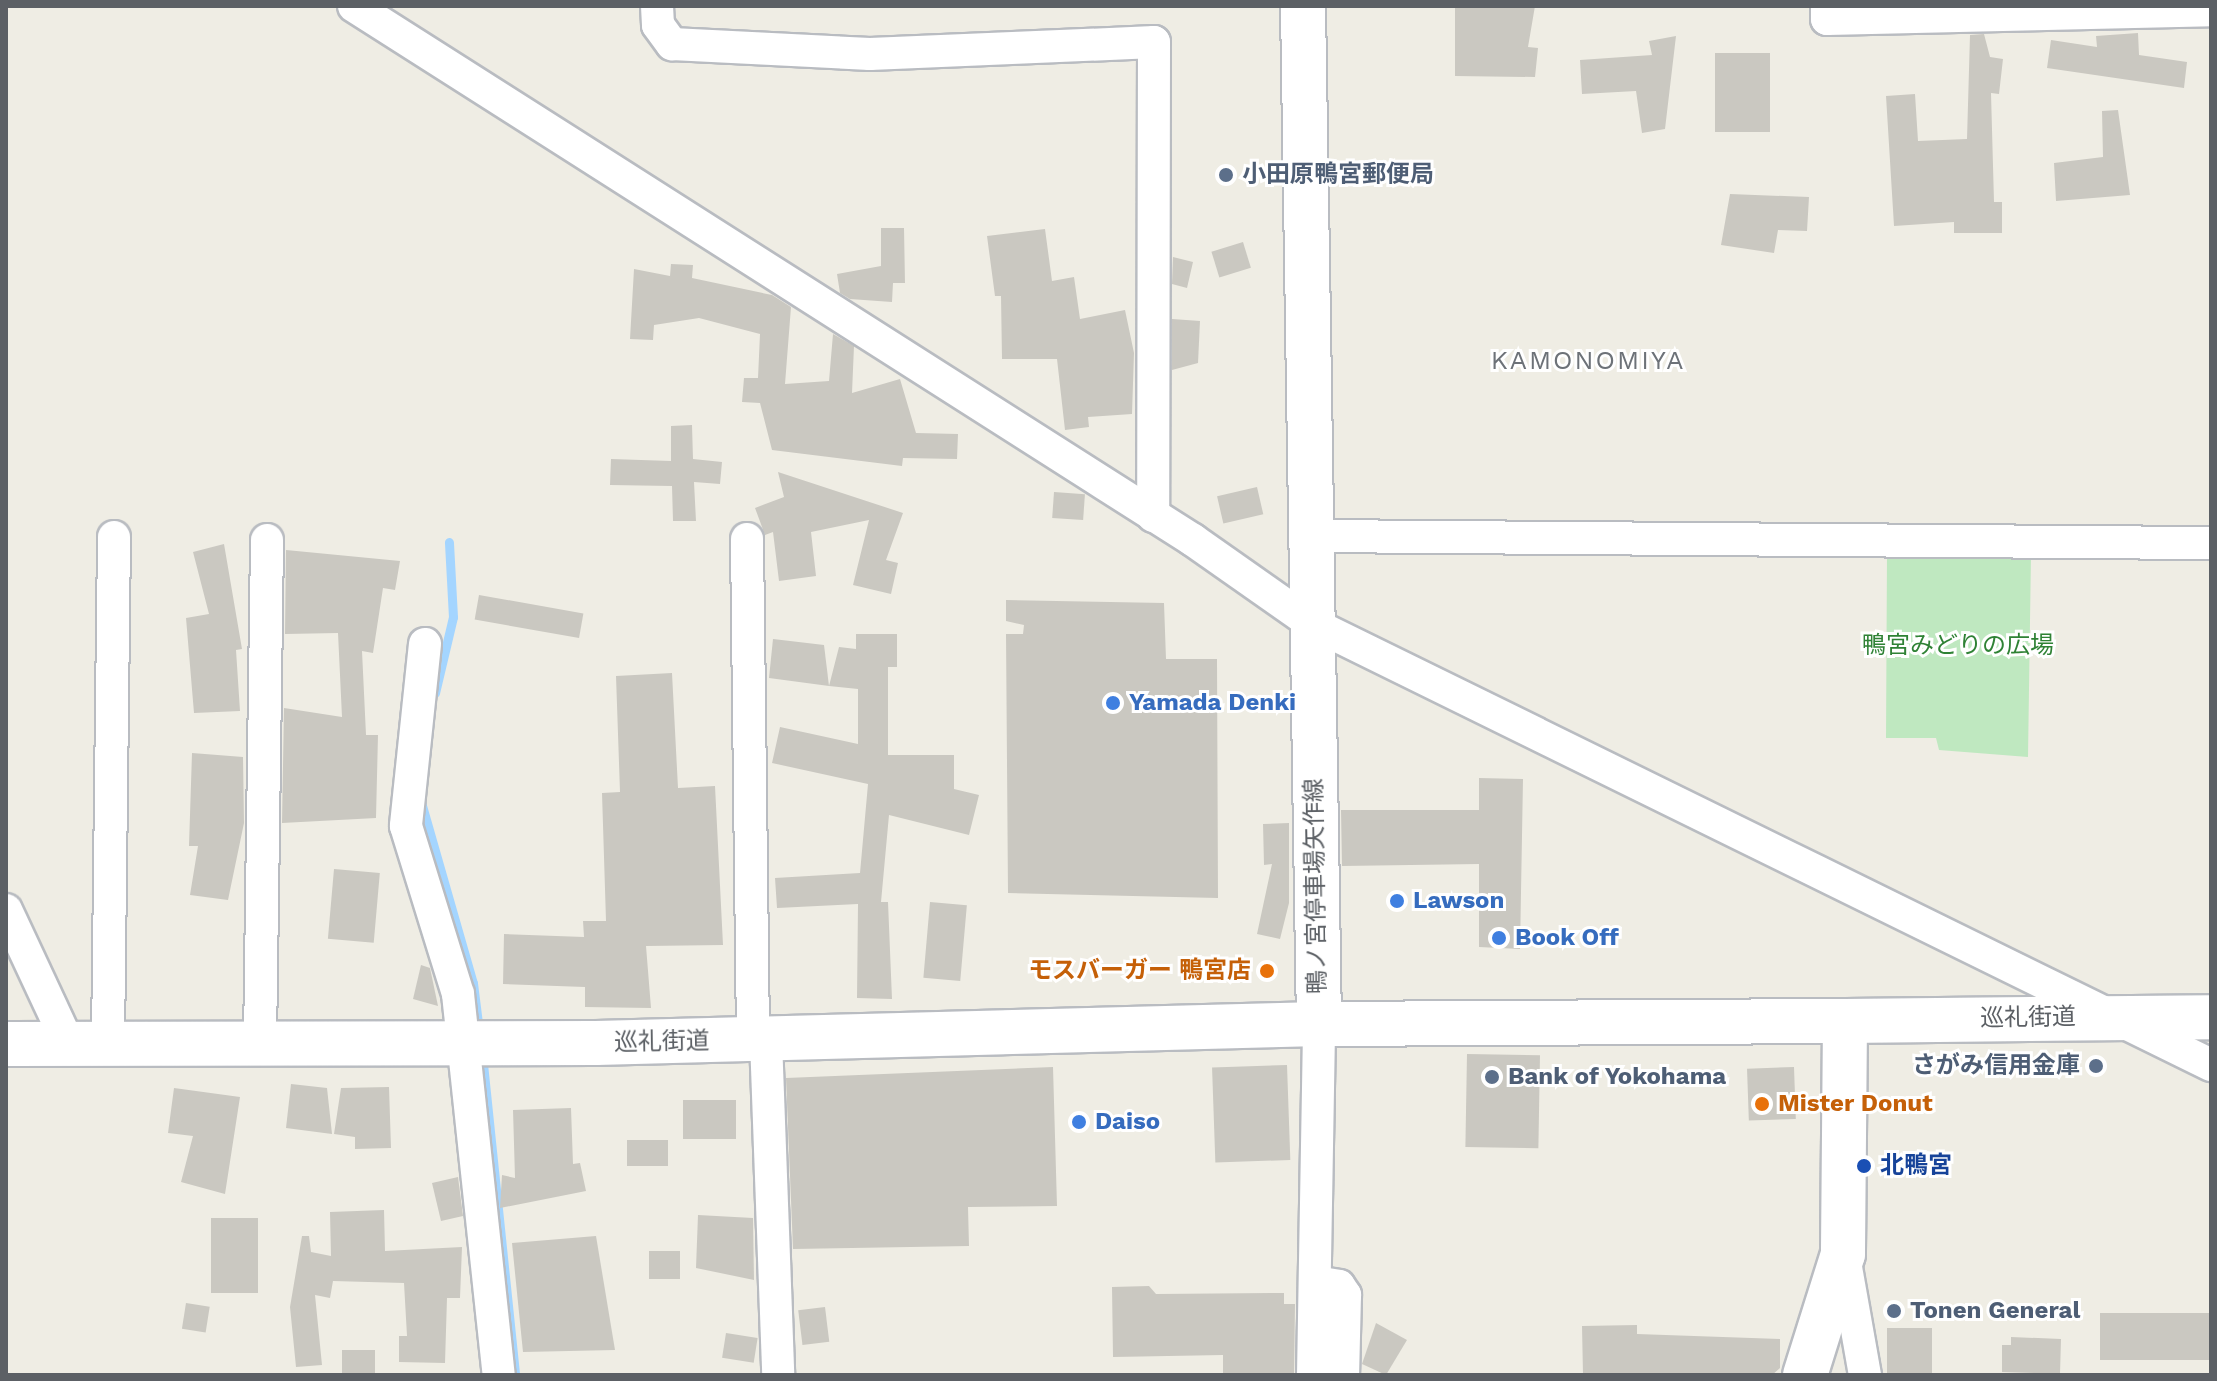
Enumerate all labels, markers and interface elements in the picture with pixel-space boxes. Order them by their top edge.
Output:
place label: 小田原鴨宮郵便局 [1242,161,1434,189]
marker: 小田原鴨宮郵便局 [1217,166,1235,184]
district label: KAMONOMIYA [1491,345,1685,377]
park label: 鴨宮みどりの広場 [1862,632,2054,660]
place label: Yamada Denki [1129,689,1296,717]
marker: Yamada Denki [1104,694,1122,712]
street label: 鴨ノ宮停車場矢作線 [1300,778,1332,994]
place label: Lawson [1413,887,1504,915]
marker: Lawson [1388,892,1406,910]
place label: Book Off [1515,924,1619,952]
marker: Book Off [1490,929,1508,947]
place label: モスバーガー 鴨宮店 [1028,957,1251,985]
marker: モスバーガー 鴨宮店 [1258,962,1276,980]
street label: 巡礼街道 [1980,1003,2076,1033]
street label: 巡礼街道 [614,1027,710,1057]
place label: さがみ信用金庫 [1912,1052,2080,1080]
marker: さがみ信用金庫 [2087,1057,2105,1075]
place label: Bank of Yokohama [1508,1063,1728,1091]
marker: Bank of Yokohama [1483,1068,1501,1086]
place label: Mister Donut [1778,1090,1933,1118]
marker: Mister Donut [1753,1095,1771,1113]
place label: Daiso [1095,1108,1160,1136]
marker: Daiso [1070,1113,1088,1131]
place label: 北鴨宮 [1880,1152,1952,1180]
marker: 北鴨宮 [1855,1157,1873,1175]
place label: Tonen General [1910,1297,2080,1325]
marker: Tonen General [1885,1302,1903,1320]

